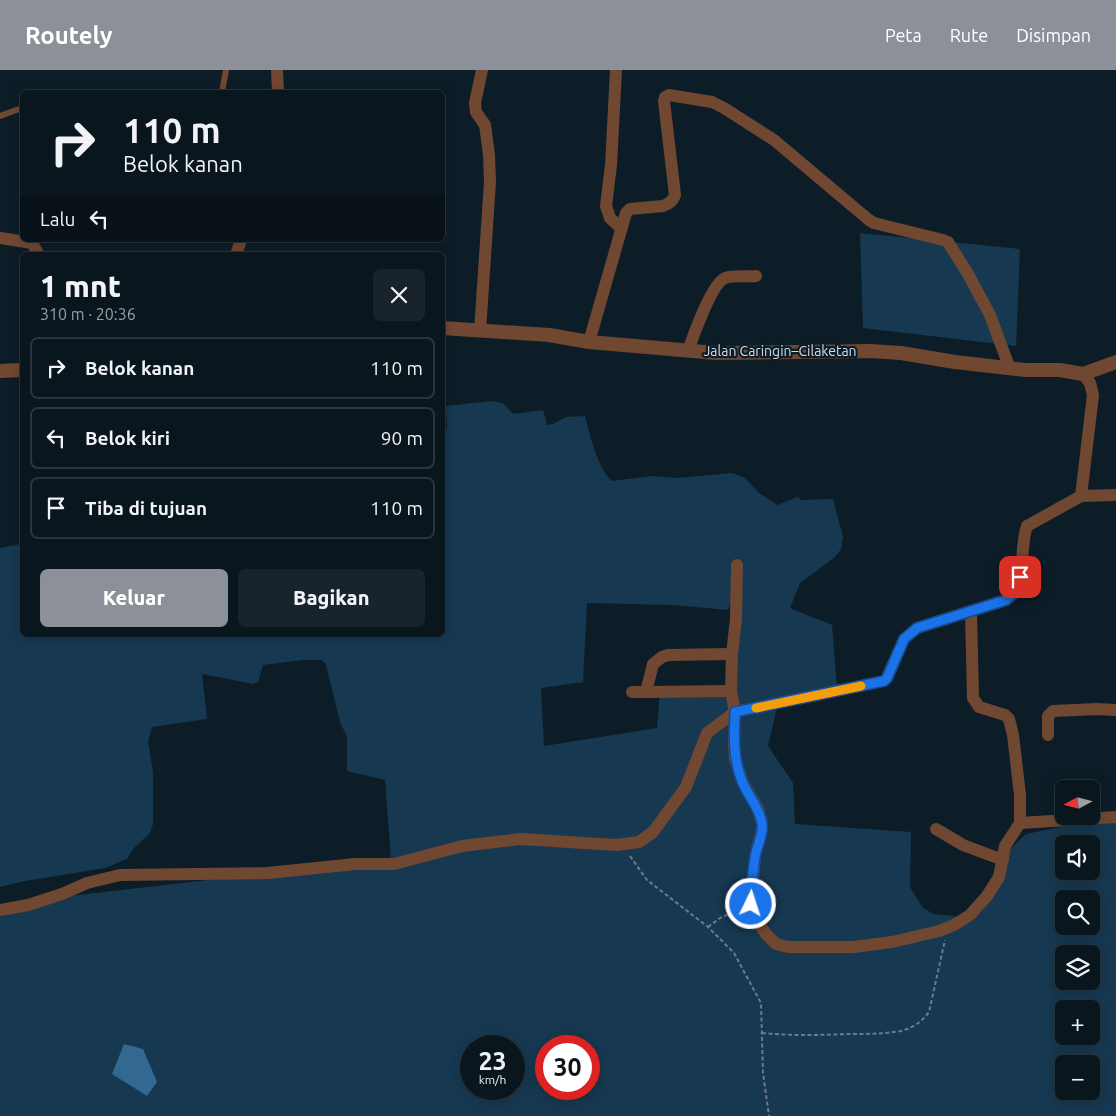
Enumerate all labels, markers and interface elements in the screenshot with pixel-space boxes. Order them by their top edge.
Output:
text: Routely [25,22,112,49]
text: Peta [885,25,922,45]
text: Rute [950,25,988,45]
text: Disimpan [1016,25,1091,45]
icon: right [40,110,105,175]
text: 110 m [123,110,221,150]
text: Belok kanan [123,151,243,176]
icon: left [85,205,113,233]
text: Lalu [40,208,75,230]
text: 1 mnt [40,269,121,303]
button: close [373,269,425,321]
text: 310 m · 20:36 [40,305,136,323]
street label: Jalan Caringin–Cilaketan [703,343,857,359]
icon: right [42,354,70,382]
text: Belok kanan [85,357,194,379]
text: 110 m [370,357,423,379]
icon: left [42,424,70,452]
text: Belok kiri [85,427,170,449]
text: 90 m [381,427,423,449]
icon: arrive [42,494,70,522]
text: Tiba di tujuan [85,497,207,519]
text: 110 m [370,497,423,519]
pin [999,556,1041,598]
icon: arrive [1006,563,1034,591]
button: Keluar [40,569,228,627]
button: Bagikan [238,569,425,627]
north arrow [1055,780,1100,825]
map controls [1055,780,1100,1100]
button: sound [1055,835,1100,880]
position arrow [724,877,776,929]
button: search [1055,890,1100,935]
button: layers [1055,945,1100,990]
button: + [1055,1000,1100,1045]
speed limit sign: 30 [535,1035,600,1100]
text: 23 [478,1047,507,1075]
button: − [1055,1055,1100,1100]
text: km/h [479,1073,506,1086]

